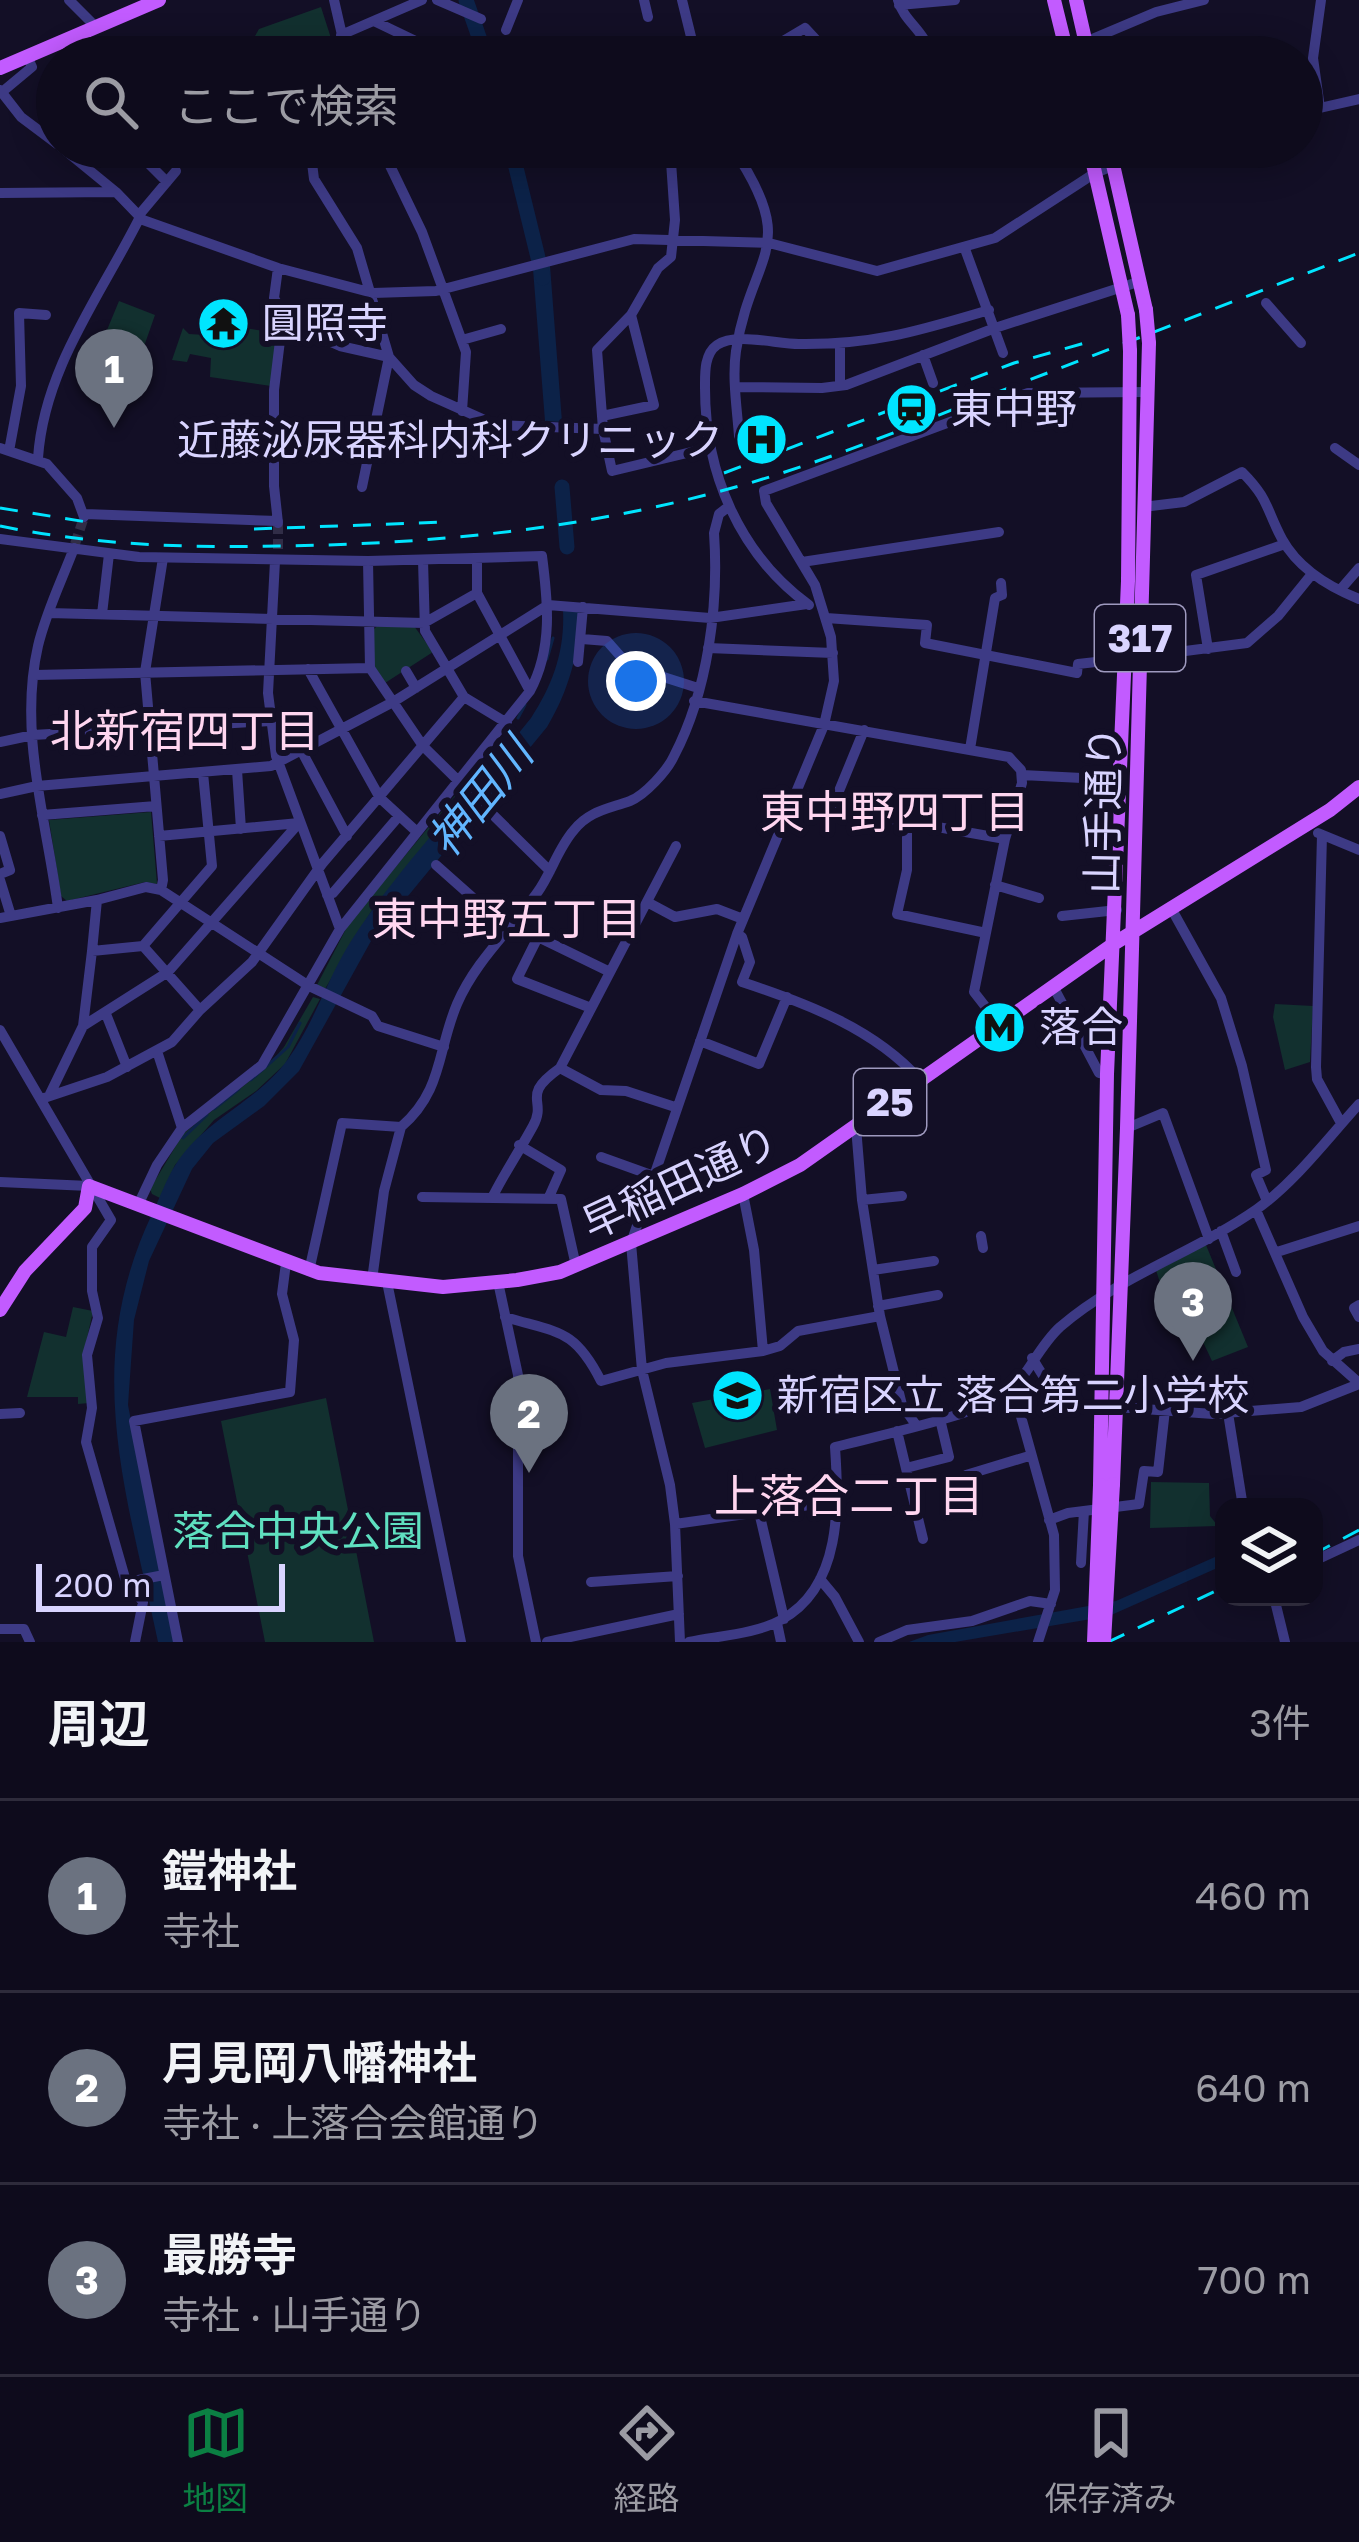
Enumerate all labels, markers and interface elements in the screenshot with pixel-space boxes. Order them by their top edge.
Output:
search box [36,36,1323,168]
icon: search [78,69,144,135]
text: ここで検索 [174,78,399,132]
temple icon: 圓照寺 [195,295,251,351]
place label: 圓照寺 [262,297,388,347]
pin: 1 [75,329,153,428]
station icon: 東中野 [884,381,940,437]
place label: 東中野 [951,383,1077,433]
hospital icon: 近藤泌尿器科内科クリニック [734,412,790,468]
place label: 近藤泌尿器科内科クリニック [177,414,723,464]
road number: 317 [1095,605,1185,671]
your location [606,651,666,711]
district label: 北新宿四丁目 [50,703,320,757]
water label: 神田川 [416,724,545,866]
street label: 山手通り [1076,726,1128,894]
district label: 東中野四丁目 [760,784,1030,838]
district label: 東中野五丁目 [372,891,642,945]
metro station icon: 落合 [972,999,1028,1055]
place label: 落合 [1039,1001,1123,1051]
road number: 25 [854,1069,926,1135]
street label: 早稲田通り [574,1114,785,1248]
pin: 3 [1154,1262,1232,1361]
school or university icon: 新宿区立 落合第二小学校 [710,1367,766,1423]
place label: 新宿区立 落合第二小学校 [777,1369,1250,1419]
pin: 2 [490,1374,568,1473]
district label: 上落合二丁目 [714,1468,984,1522]
map controls [1215,1498,1323,1606]
button: layers [1215,1498,1323,1606]
park label: 落合中央公園 [172,1505,424,1555]
scale bar [36,1558,285,1611]
text: 200 m [54,1565,152,1604]
text: 周辺 [48,1692,150,1753]
text: 3件 [1249,1699,1311,1746]
text: 鎧神社 [162,1843,297,1897]
text: 1 [77,1872,97,1919]
text: 460 m [1195,1872,1311,1919]
text: 寺社 [162,1907,240,1954]
text: 月見岡八幡神社 [162,2035,477,2089]
text: 2 [75,2064,99,2111]
text: 640 m [1195,2064,1311,2111]
text: 寺社 · 上落合会館通り [162,2099,544,2146]
text: 最勝寺 [162,2227,297,2281]
text: 3 [75,2256,99,2303]
text: 700 m [1198,2256,1311,2303]
text: 寺社 · 山手通り [162,2291,427,2338]
tab: 地図 [183,2400,249,2520]
tab: 経路 [614,2400,680,2520]
tab: 保存済み [1045,2400,1177,2520]

